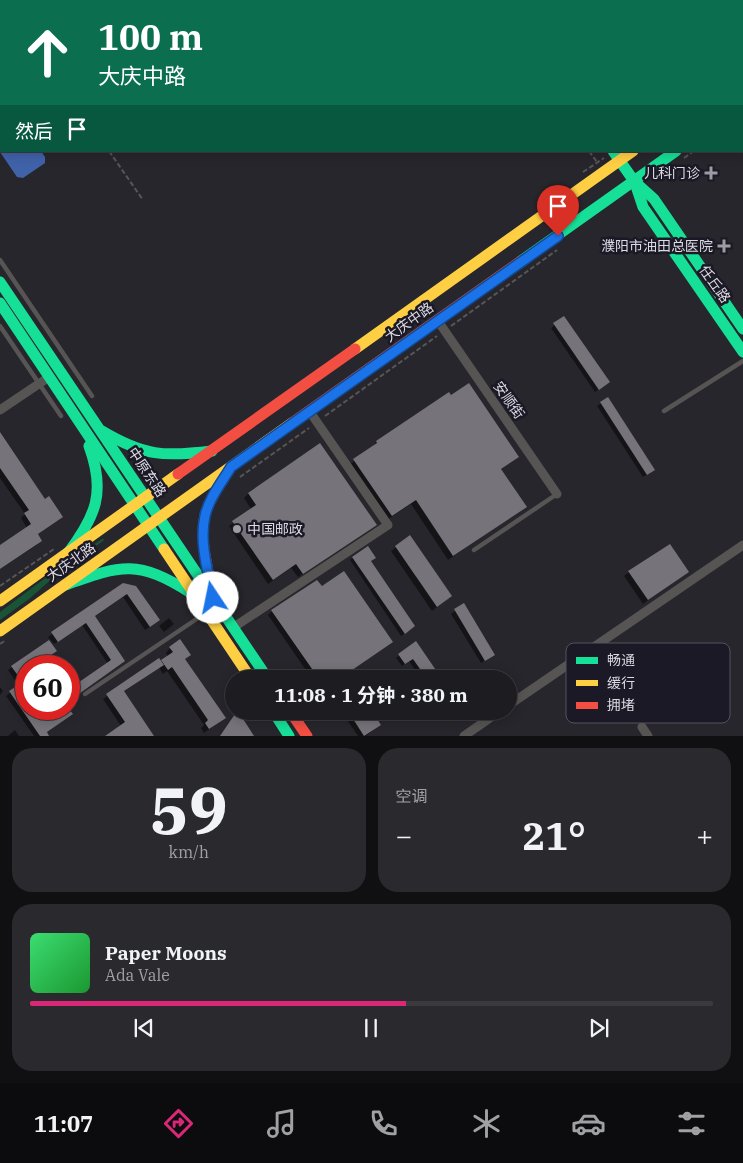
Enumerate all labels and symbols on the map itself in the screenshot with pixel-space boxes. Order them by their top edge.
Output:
place label: 儿科门诊 [644,164,700,182]
marker: 儿科门诊 [704,166,718,180]
pin [537,185,579,236]
place label: 濮阳市油田总医院 [601,237,713,255]
marker: 濮阳市油田总医院 [717,239,731,253]
street label: 任丘路 [696,262,734,306]
street label: 大庆中路 [381,298,437,346]
street label: 安顺街 [490,378,528,422]
street label: 中原东路 [124,444,170,500]
place label: 中国邮政 [247,520,303,538]
marker: 中国邮政 [231,523,243,535]
street label: 大庆北路 [43,539,99,585]
position arrow [186,571,238,623]
legend [566,643,730,723]
text: 畅通 [607,651,635,669]
speed limit sign: 60 [15,655,80,720]
text: 缓行 [607,674,635,692]
text: 拥堵 [607,696,635,714]

